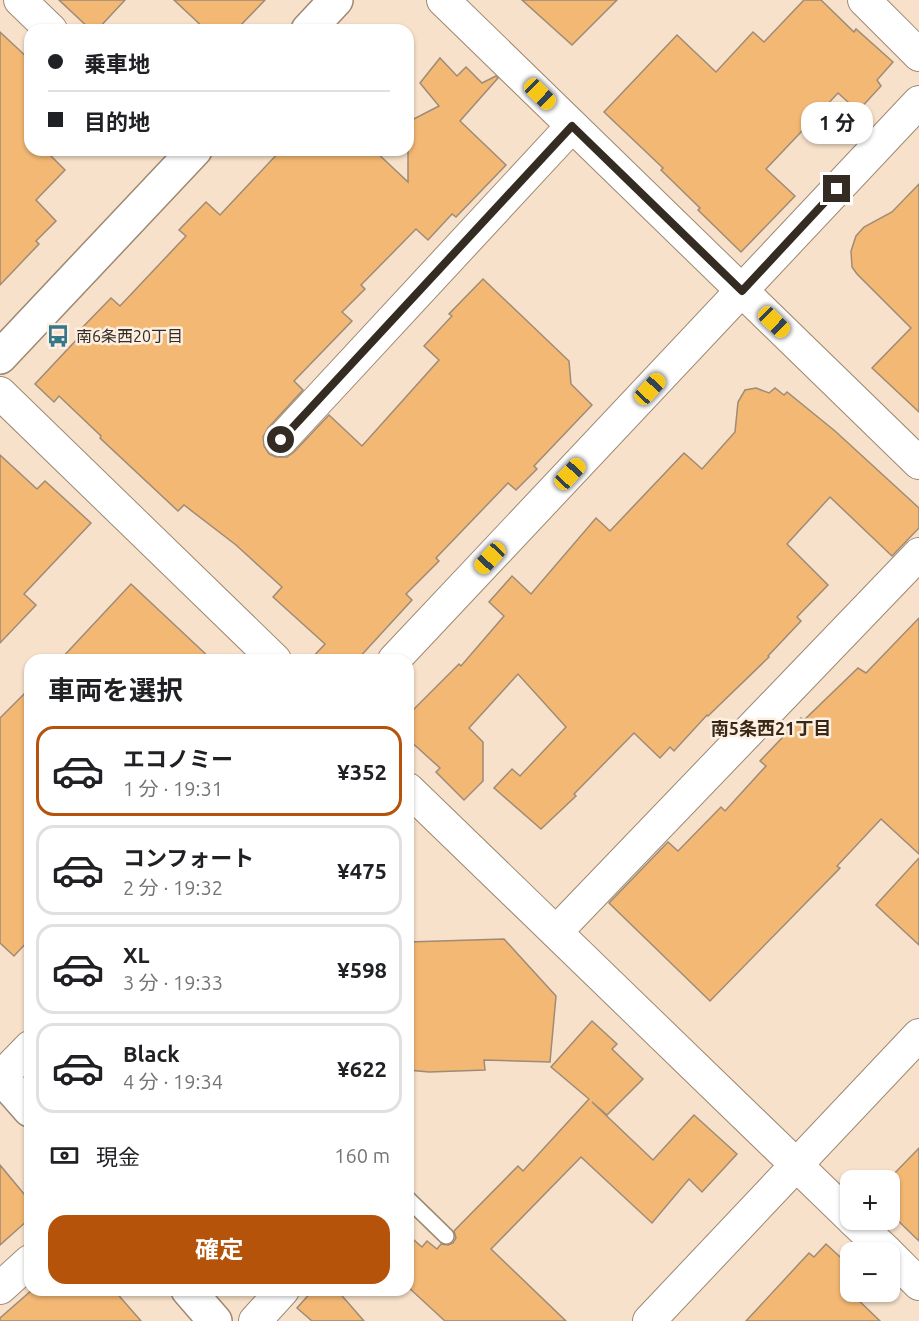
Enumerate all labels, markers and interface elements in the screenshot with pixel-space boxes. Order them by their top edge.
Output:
text: 乗車地 [84,51,150,76]
car [521,75,559,113]
callout: 1 分 [801,102,873,144]
text: 目的地 [84,109,150,134]
text: 1 分 [819,111,855,134]
route end [823,175,850,202]
car [755,303,793,341]
bus stop icon: 南6条西20丁目 [45,323,71,349]
place label: 南6条西20丁目 [76,327,183,345]
car [631,370,669,408]
route start [267,426,294,453]
car [551,455,589,493]
car [471,539,509,577]
text: 車両を選択 [48,675,183,705]
district label: 南5条西21丁目 [711,718,831,738]
icon: car [51,744,105,798]
text: エコノミー [123,746,233,771]
text: ¥352 [337,759,387,784]
text: 1 分 · 19:31 [123,777,223,800]
icon: car [51,843,105,897]
text: コンフォート [123,845,254,870]
text: ¥475 [337,858,387,883]
text: 2 分 · 19:32 [123,876,223,899]
icon: car [51,942,105,996]
text: XL [123,942,150,967]
text: ¥598 [337,957,387,982]
text: 3 分 · 19:33 [123,971,223,994]
icon: car [51,1041,105,1095]
text: Black [123,1041,180,1066]
text: ¥622 [337,1056,387,1081]
text: 4 分 · 19:34 [123,1070,223,1093]
icon: cash [48,1139,81,1172]
text: 現金 [96,1144,140,1169]
text: 160 m [334,1144,390,1167]
map controls [840,1170,900,1302]
button: + [840,1170,900,1230]
button: 確定 [48,1215,390,1284]
button: − [840,1242,900,1302]

